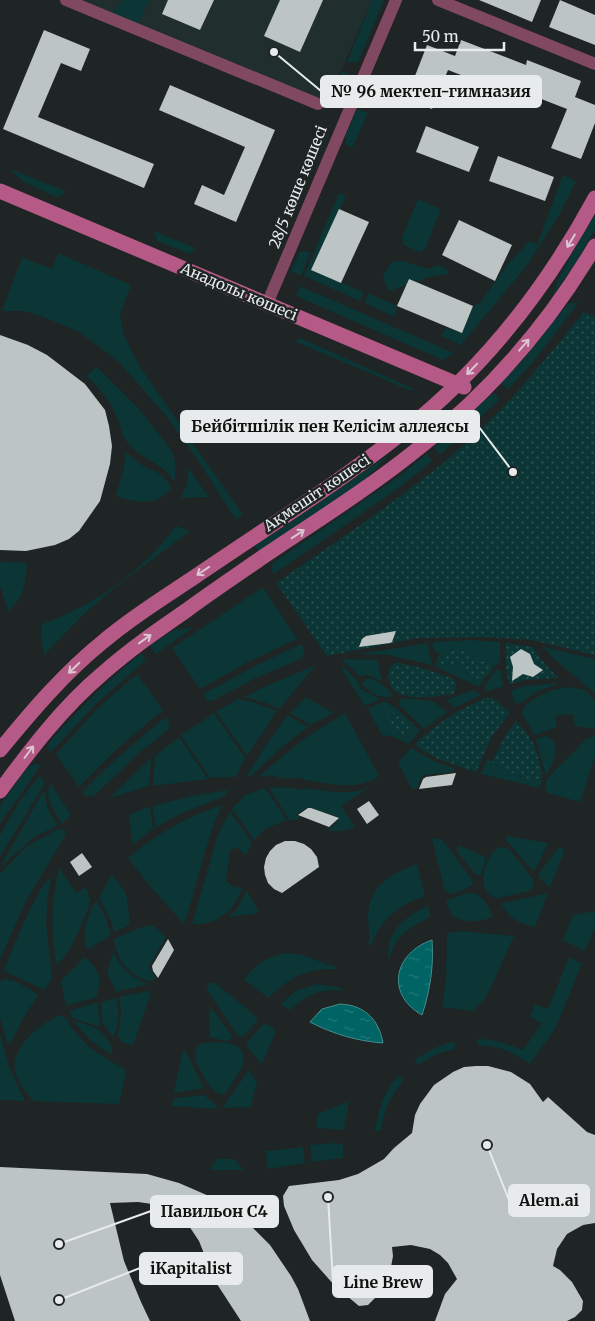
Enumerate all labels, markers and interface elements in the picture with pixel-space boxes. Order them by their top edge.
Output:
scale bar [415,20,504,52]
text: 50 m [422,27,459,46]
callout: № 96 мектеп-гимназия [321,76,541,107]
text: № 96 мектеп-гимназия [331,81,531,101]
street label: 28/5 көше көшесі [264,122,331,251]
one-way arrow [566,233,576,247]
street label: Анадолы көшесі [177,258,300,325]
one-way arrow [518,338,530,351]
one-way arrow [466,363,479,375]
callout: Бейбітшілік пен Келісім аллеясы [181,411,479,442]
text: Бейбітшілік пен Келісім аллеясы [191,416,469,436]
street label: Ақмешіт көшесі [259,450,374,536]
one-way arrow [291,528,305,538]
one-way arrow [197,566,211,576]
one-way arrow [138,634,152,644]
one-way arrow [67,662,80,674]
one-way arrow [24,745,34,759]
callout: Alem.ai [509,1185,589,1216]
text: Alem.ai [518,1190,580,1210]
callout: Павильон С4 [151,1196,278,1227]
text: Павильон С4 [160,1201,268,1221]
callout: iKapitalist [140,1253,242,1284]
text: iKapitalist [150,1258,233,1278]
callout: Line Brew [333,1266,432,1297]
text: Line Brew [343,1272,423,1292]

